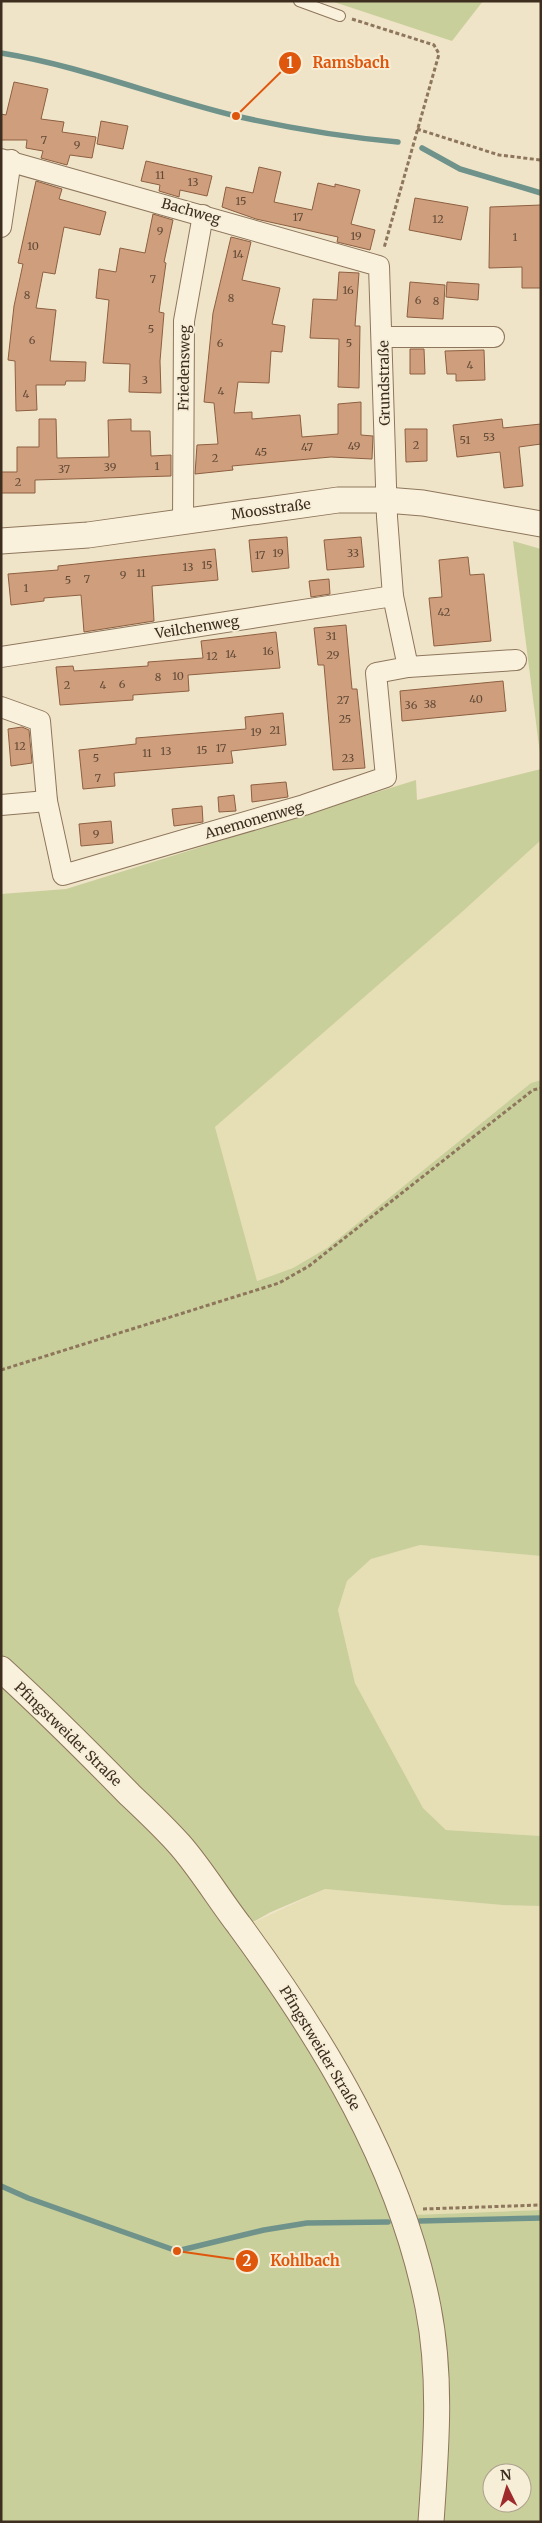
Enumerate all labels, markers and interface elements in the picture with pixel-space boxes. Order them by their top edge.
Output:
callout: Ramsbach [278,48,400,78]
text: 1 [287,53,294,72]
text: Ramsbach [312,53,390,72]
house number: 7 [41,133,47,147]
house number: 9 [74,138,81,152]
house number: 11 [155,168,165,182]
house number: 13 [188,175,198,189]
street label: Bachweg [159,194,223,228]
house number: 15 [235,194,247,208]
house number: 17 [293,210,303,224]
house number: 12 [432,212,444,226]
house number: 9 [157,224,164,238]
house number: 19 [350,229,362,243]
house number: 1 [513,230,518,244]
house number: 10 [27,239,39,253]
house number: 14 [232,247,244,261]
house number: 7 [150,272,156,286]
house number: 16 [342,283,354,297]
house number: 8 [24,288,31,302]
house number: 8 [228,291,235,305]
house number: 6 [415,293,422,307]
house number: 8 [433,294,440,308]
house number: 5 [148,322,154,336]
street label: Friedensweg [174,324,194,411]
house number: 6 [29,333,36,347]
house number: 6 [217,336,224,350]
house number: 5 [346,336,352,350]
street label: Grundstraße [374,340,394,426]
house number: 4 [467,358,474,372]
house number: 3 [142,373,148,387]
house number: 4 [218,384,225,398]
house number: 4 [23,387,30,401]
house number: 53 [483,430,495,444]
house number: 51 [460,433,470,447]
house number: 2 [413,438,419,452]
house number: 49 [348,439,361,453]
house number: 47 [301,440,313,454]
house number: 45 [255,445,267,459]
house number: 2 [212,451,218,465]
house number: 1 [155,459,160,473]
house number: 39 [104,460,117,474]
house number: 37 [58,462,70,476]
house number: 2 [15,475,21,489]
street label: Moosstraße [230,495,312,523]
house number: 19 [272,546,284,560]
house number: 33 [347,546,359,560]
house number: 17 [255,548,265,562]
house number: 15 [201,558,213,572]
house number: 13 [183,560,193,574]
house number: 11 [136,566,146,580]
house number: 9 [120,568,127,582]
house number: 7 [84,572,90,586]
house number: 5 [65,573,71,587]
house number: 1 [24,581,29,595]
house number: 42 [438,605,450,619]
street label: Veilchenweg [153,611,241,643]
house number: 31 [326,629,336,643]
house number: 16 [262,644,274,658]
house number: 14 [225,647,237,661]
house number: 29 [327,648,340,662]
house number: 12 [206,649,218,663]
house number: 10 [172,669,184,683]
house number: 8 [155,670,162,684]
house number: 6 [119,677,126,691]
house number: 2 [64,678,70,692]
house number: 4 [100,678,107,692]
house number: 40 [469,692,483,706]
house number: 27 [337,693,349,707]
house number: 38 [424,697,437,711]
house number: 36 [405,698,418,712]
house number: 25 [339,712,351,726]
house number: 21 [269,723,281,737]
house number: 19 [250,725,262,739]
house number: 12 [14,739,26,753]
house number: 17 [216,741,226,755]
house number: 15 [196,743,208,757]
house number: 13 [161,744,171,758]
house number: 11 [142,746,152,760]
house number: 5 [93,751,99,765]
house number: 23 [342,751,354,765]
house number: 7 [95,771,101,785]
street label: Anemonenweg [202,797,306,843]
house number: 9 [93,827,100,841]
street label: Pfingstweider Straße [11,1678,125,1790]
street label: Pfingstweider Straße [276,1982,364,2114]
callout: Kohlbach [235,2246,350,2276]
text: 2 [243,2251,252,2270]
text: Kohlbach [270,2251,340,2270]
north arrow [482,2463,532,2513]
text: N [500,2466,512,2484]

